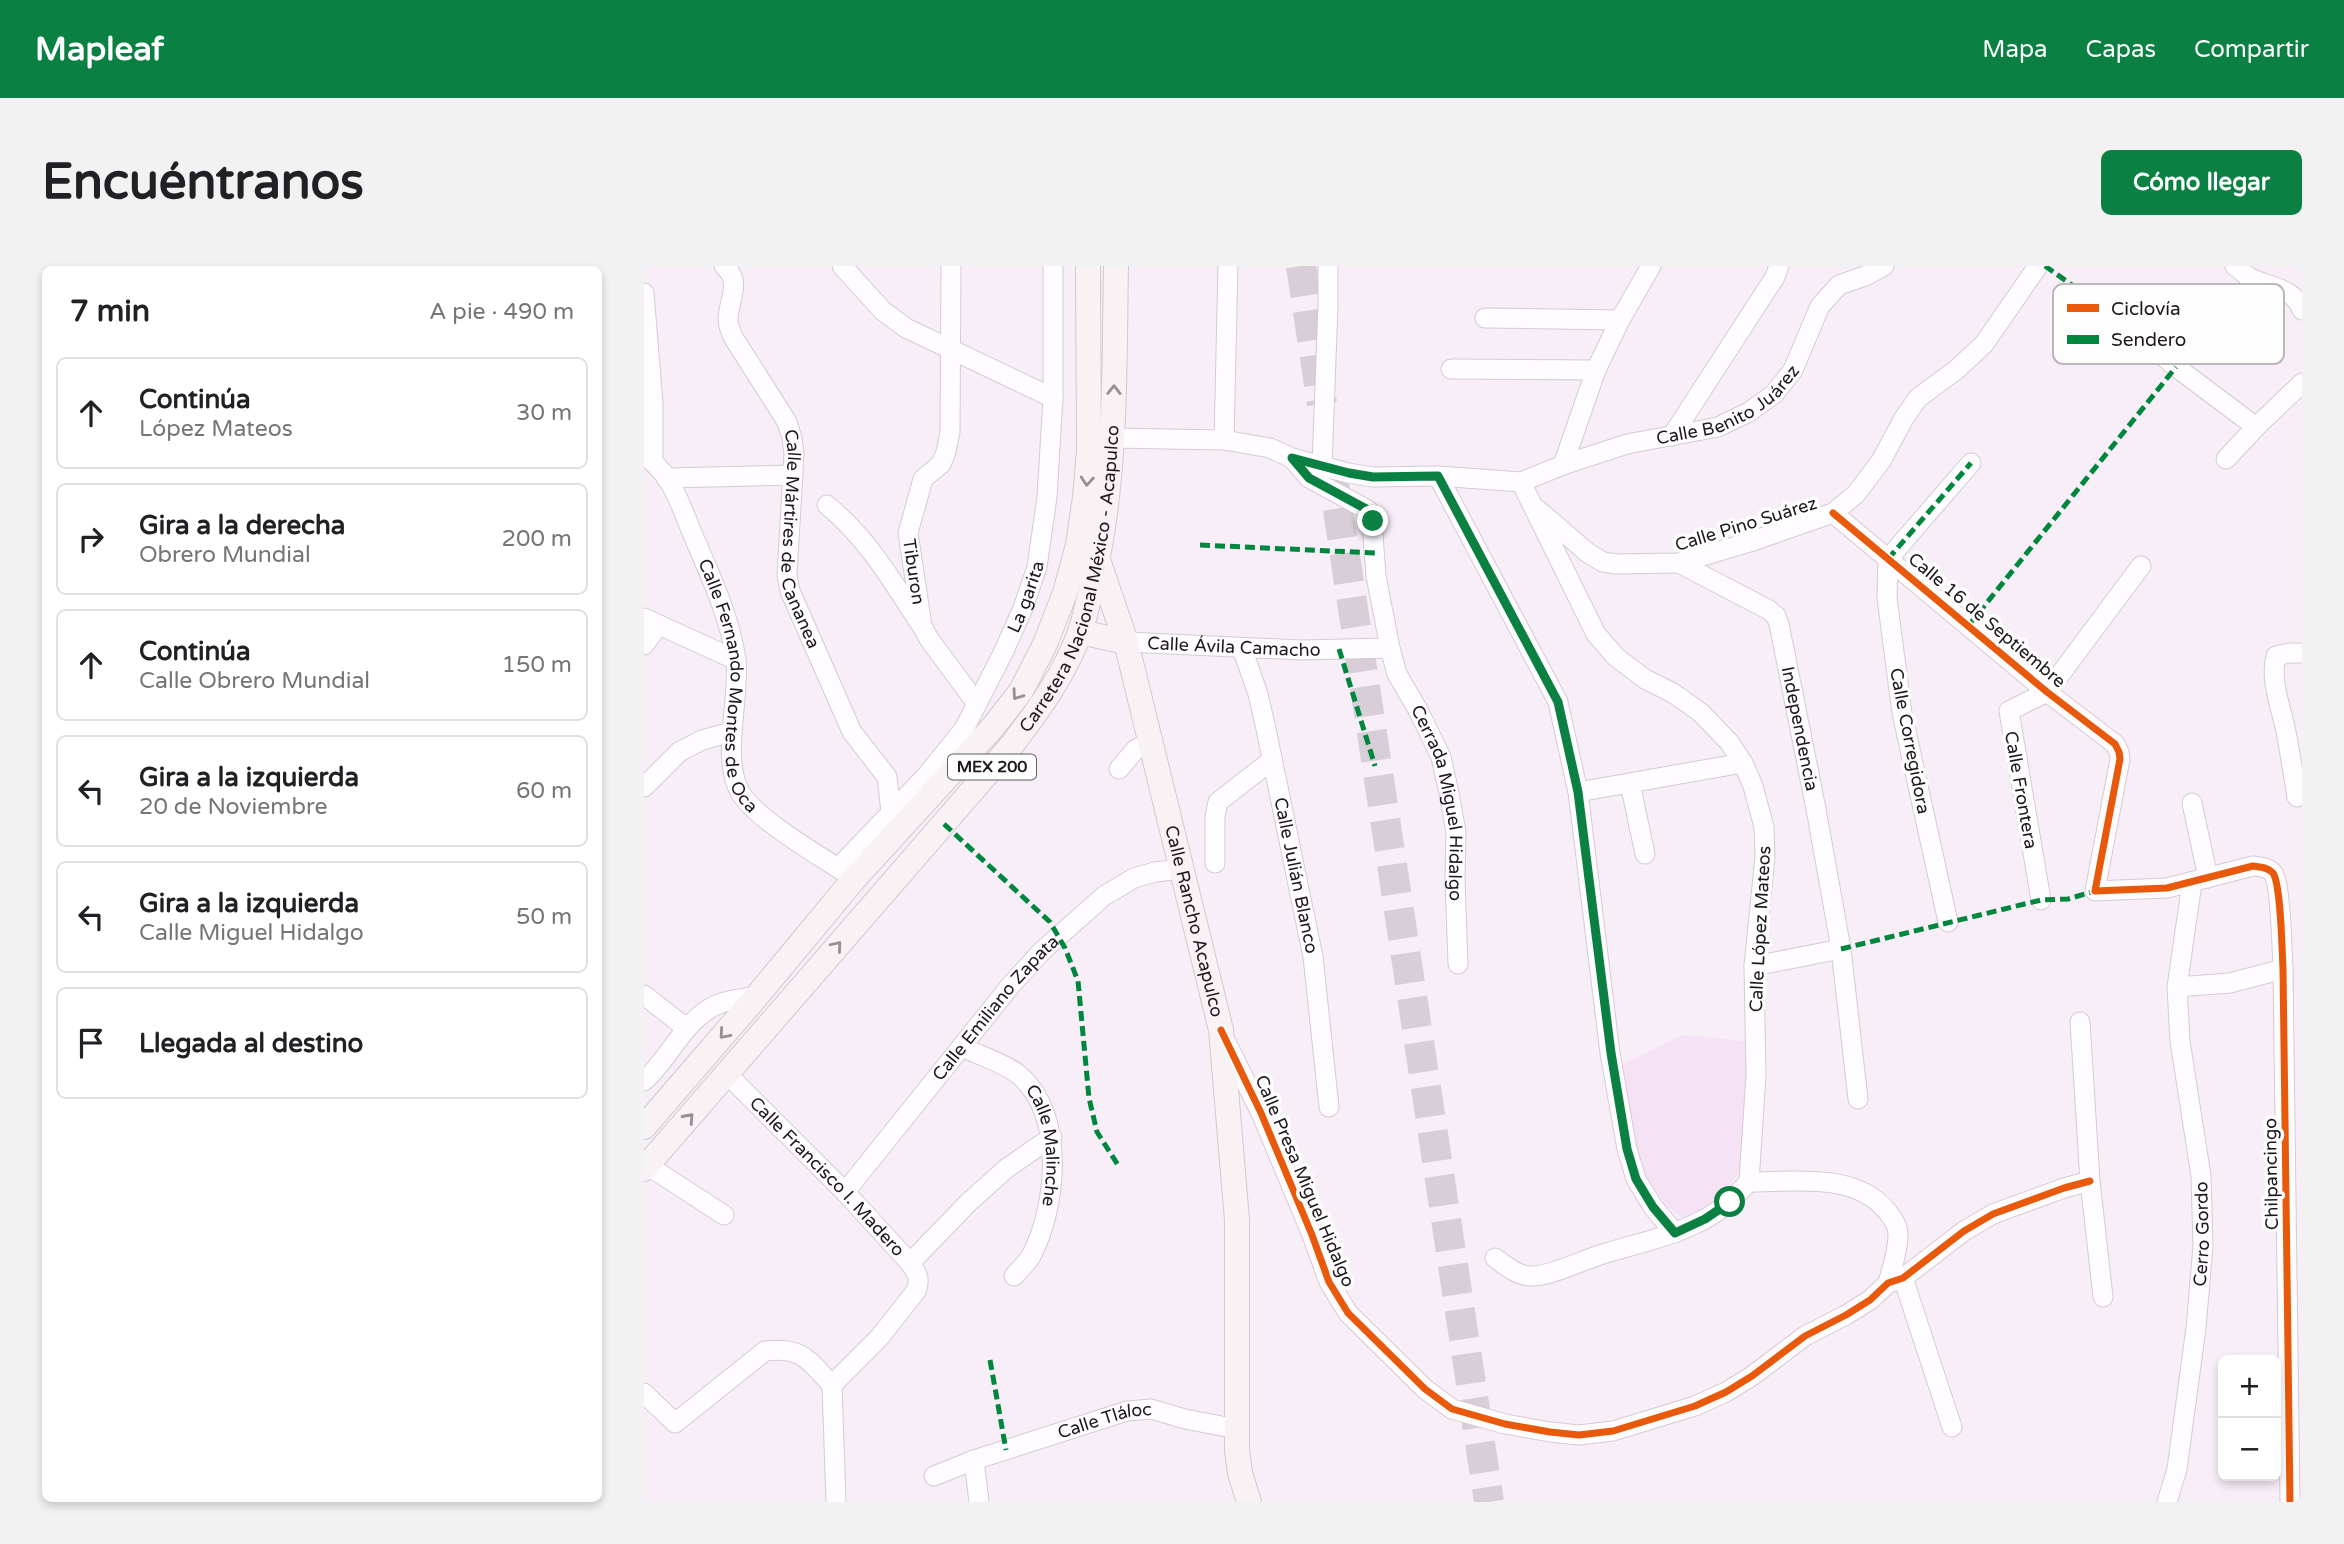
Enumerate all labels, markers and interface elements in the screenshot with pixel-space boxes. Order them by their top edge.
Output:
text: Mapleaf [35,30,164,69]
text: Mapa [1982,35,2048,64]
text: Capas [2086,35,2156,64]
text: Compartir [2194,35,2309,64]
button: Cómo llegar [2101,150,2302,215]
text: Encuéntranos [42,153,364,212]
legend [2053,284,2284,364]
text: 7 min [70,293,150,330]
text: A pie · 490 m [429,298,574,326]
text: Ciclovía [2111,298,2181,320]
text: Sendero [2111,329,2186,351]
street label: Calle Benito Juárez [1654,360,1804,449]
text: Continúa [139,384,251,415]
one-way arrow [1106,384,1122,394]
icon: ahead [72,394,110,432]
text: 30 m [516,399,572,427]
text: López Mateos [139,415,293,443]
street label: Carretera Nacional México - Acapulco [1014,424,1124,737]
street label: Calle Mártires de Cananea [776,426,825,652]
one-way arrow [1080,476,1095,487]
street label: Calle Pino Suárez [1672,492,1820,556]
route end [1357,505,1388,536]
text: Gira a la derecha [139,510,345,541]
icon: right [72,520,110,558]
text: 200 m [502,525,572,553]
street label: Tiburon [898,537,930,606]
text: Obrero Mundial [139,541,311,569]
street label: Calle 16 de Septiembre [1904,548,2070,692]
street label: Calle Fernando Montes de Oca [693,555,762,817]
street label: La garita [1002,560,1049,636]
street label: Calle Ávila Camacho [1147,632,1321,661]
text: Continúa [139,636,251,667]
icon: ahead [72,646,110,684]
text: 150 m [502,651,572,679]
street label: Independencia [1777,664,1823,793]
street label: Calle Corregidora [1885,666,1935,816]
text: Calle Obrero Mundial [139,667,370,695]
one-way arrow [1013,687,1025,700]
street label: Cerrada Miguel Hidalgo [1406,701,1467,901]
street label: Calle Frontera [2000,729,2042,851]
road number: MEX 200 [948,754,1036,780]
text: Gira a la izquierda [139,762,359,793]
icon: left [72,772,110,810]
text: 60 m [516,777,572,805]
text: 20 de Noviembre [139,793,327,821]
street label: Calle Julián Blanco [1269,795,1323,955]
street label: Calle Rancho Acapulco [1160,823,1228,1019]
street label: Calle López Mateos [1745,845,1775,1013]
text: Gira a la izquierda [139,888,359,919]
icon: left [72,898,110,936]
text: 50 m [516,903,572,931]
text: Calle Miguel Hidalgo [139,919,364,947]
street label: Calle Emiliano Zapata [928,930,1063,1085]
one-way arrow [829,941,841,954]
icon: arrive [72,1024,110,1062]
one-way arrow [720,1026,732,1039]
text: Llegada al destino [139,1028,363,1059]
street label: Calle Presa Miguel Hidalgo [1250,1072,1360,1290]
street label: Calle Malinche [1021,1080,1063,1208]
street label: Calle Francisco I. Madero [745,1092,910,1261]
one-way arrow [681,1113,693,1126]
street label: Chilpancingo [2259,1118,2283,1230]
street label: Cerro Gordo [2189,1181,2214,1287]
route start [1714,1186,1745,1217]
map controls [2218,1355,2281,1481]
button: + [2218,1355,2281,1418]
street label: Calle Tláloc [1055,1398,1153,1444]
button: − [2218,1418,2281,1481]

